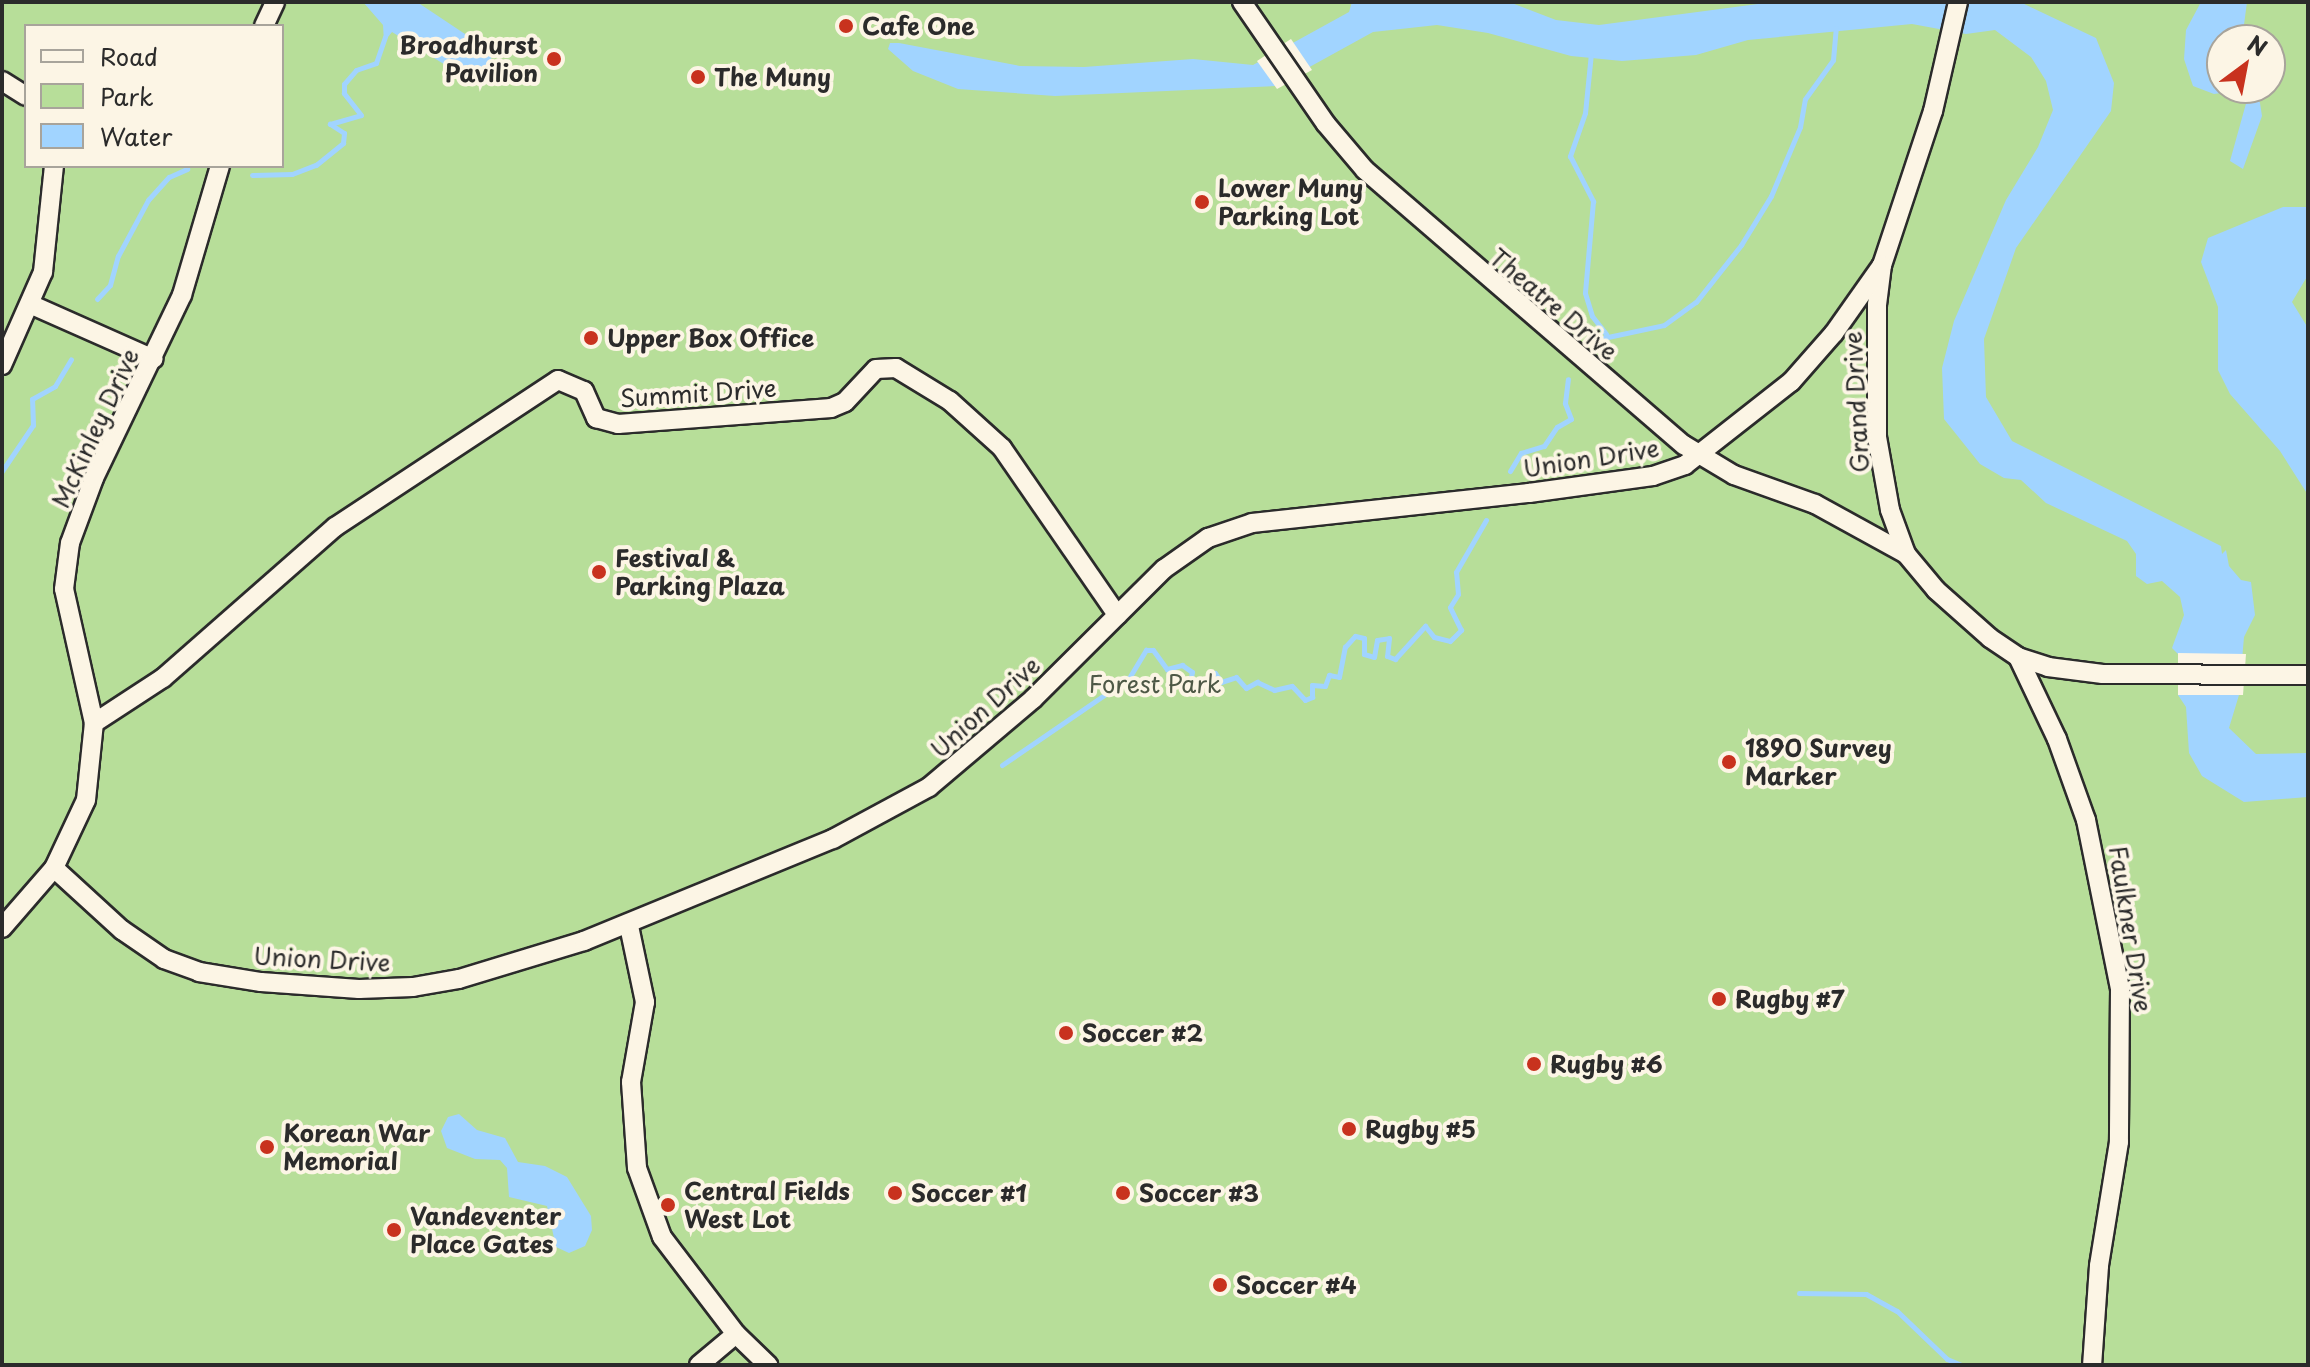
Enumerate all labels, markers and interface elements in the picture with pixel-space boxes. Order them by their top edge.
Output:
place label: Cafe One [862,12,975,40]
marker: Cafe One [837,17,855,35]
legend [24,24,284,168]
north arrow [2206,24,2286,104]
text: N [2242,26,2274,64]
place label: Broadhurst Pavilion [399,31,538,87]
text: Road [100,38,158,74]
marker: Broadhurst Pavilion [545,50,563,68]
place label: The Muny [714,63,832,91]
marker: The Muny [689,68,707,86]
text: Park [100,78,154,114]
text: Water [100,118,172,154]
place label: Lower Muny Parking Lot [1218,174,1363,230]
marker: Lower Muny Parking Lot [1193,193,1211,211]
street label: Theatre Drive [1483,241,1625,367]
place label: Upper Box Office [607,324,815,352]
marker: Upper Box Office [582,329,600,347]
street label: Grand Drive [1838,330,1874,474]
street label: McKinley Drive [45,343,145,513]
street label: Summit Drive [618,373,778,413]
street label: Union Drive [1521,433,1661,483]
place label: Festival & Parking Plaza [615,544,787,600]
marker: Festival & Parking Plaza [590,563,608,581]
street label: Union Drive [924,650,1046,764]
park label: Forest Park [1089,670,1221,698]
place label: 1890 Survey Marker [1745,734,1892,790]
marker: 1890 Survey Marker [1720,753,1738,771]
street label: Faulkner Drive [2103,843,2159,1015]
street label: Union Drive [253,941,391,977]
place label: Rugby #7 [1735,985,1845,1013]
marker: Rugby #7 [1710,990,1728,1008]
place label: Soccer #2 [1082,1019,1203,1047]
marker: Soccer #2 [1057,1024,1075,1042]
place label: Rugby #6 [1550,1050,1663,1078]
marker: Rugby #6 [1525,1055,1543,1073]
place label: Rugby #5 [1365,1115,1477,1143]
place label: Korean War Memorial [283,1119,430,1175]
marker: Rugby #5 [1340,1120,1358,1138]
marker: Korean War Memorial [258,1138,276,1156]
place label: Central Fields West Lot [684,1177,851,1233]
place label: Soccer #1 [911,1179,1027,1207]
place label: Soccer #3 [1139,1179,1259,1207]
marker: Soccer #1 [886,1184,904,1202]
marker: Soccer #3 [1114,1184,1132,1202]
marker: Central Fields West Lot [659,1196,677,1214]
place label: Vandeventer Place Gates [410,1202,561,1258]
marker: Vandeventer Place Gates [385,1221,403,1239]
place label: Soccer #4 [1236,1271,1357,1299]
marker: Soccer #4 [1211,1276,1229,1294]

